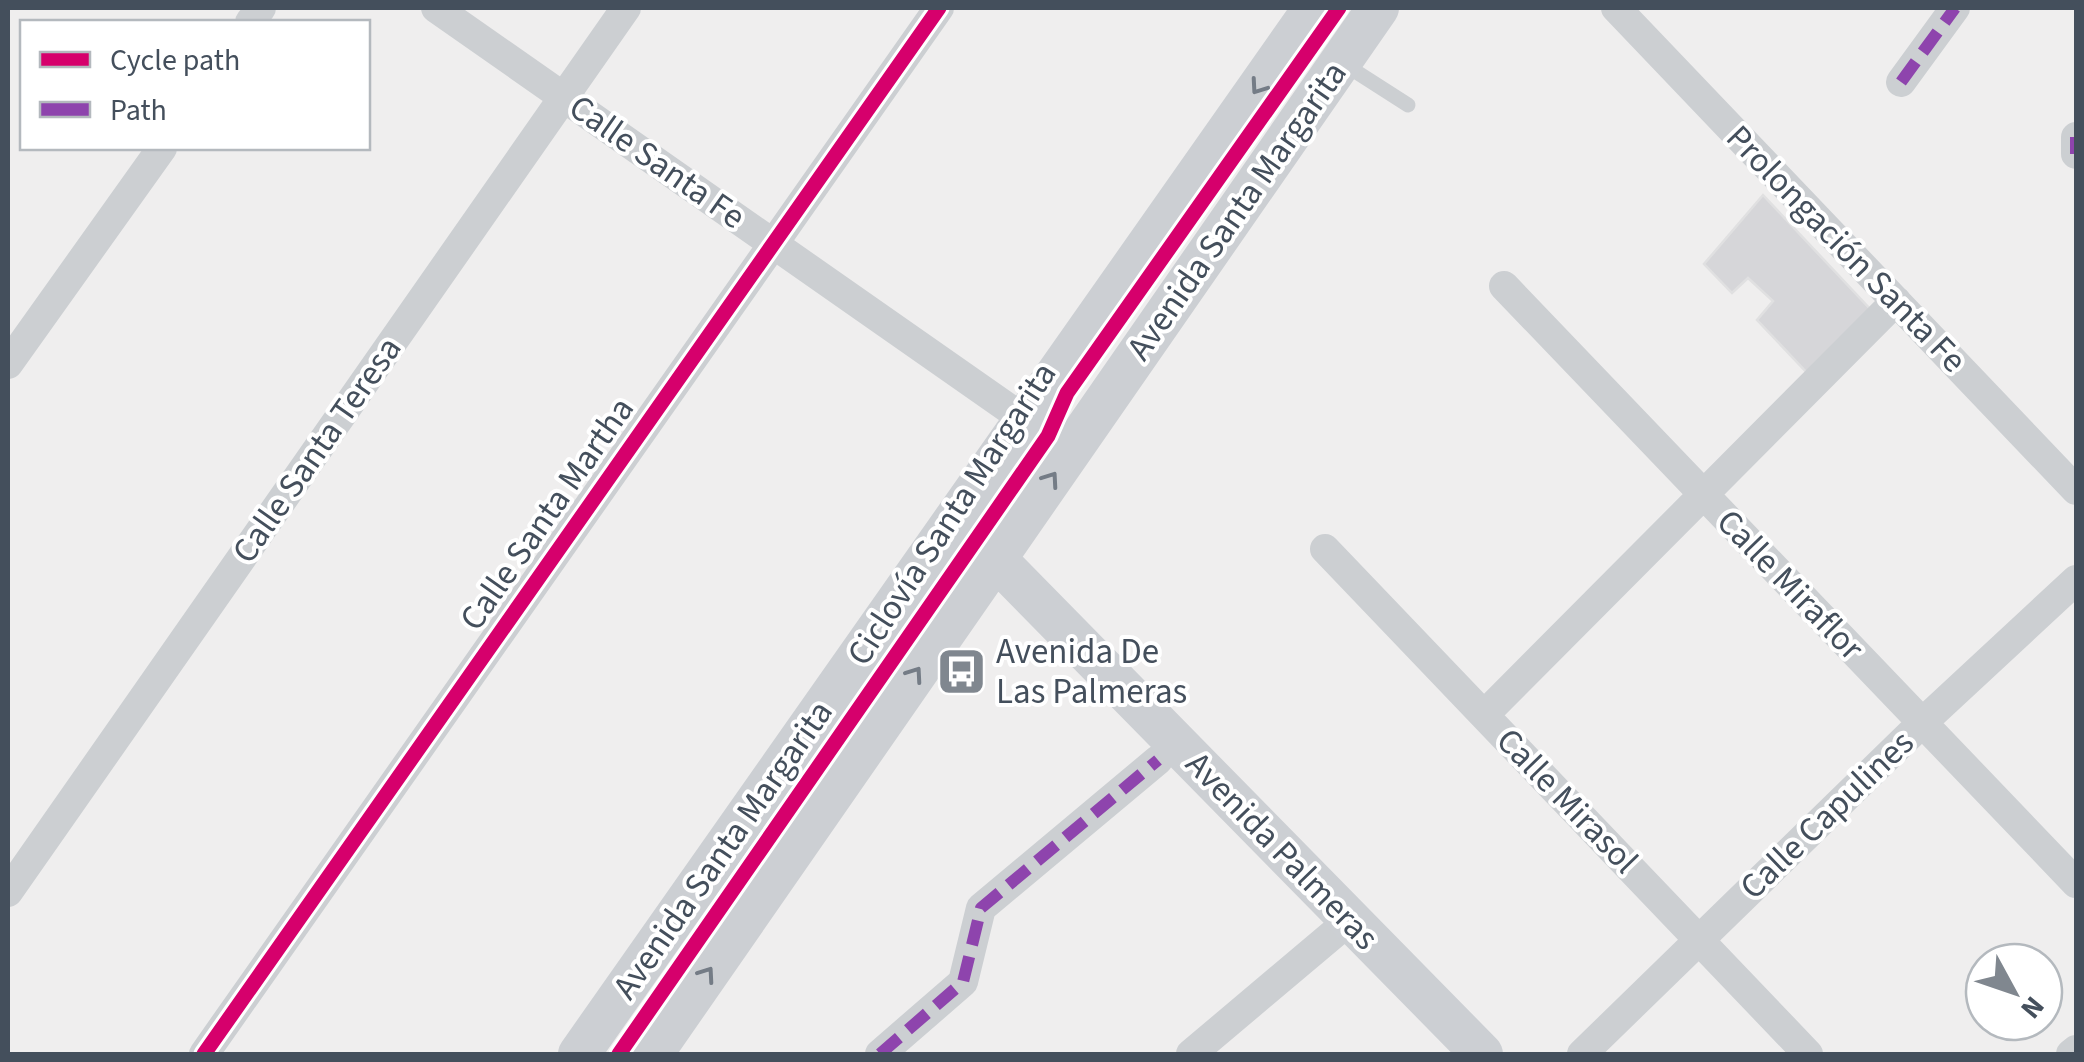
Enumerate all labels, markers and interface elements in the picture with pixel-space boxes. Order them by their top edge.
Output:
legend [20,20,370,150]
text: Cycle path [110,39,240,82]
street label: Avenida Santa Margarita [1115,51,1359,371]
one-way arrow [1252,76,1270,95]
street label: Calle Santa Fe [559,83,755,241]
text: Path [110,89,167,132]
street label: Prolongación Santa Fe [1714,114,1978,384]
street label: Calle Santa Teresa [220,327,414,573]
street label: Ciclovía Santa Margarita [835,353,1069,675]
street label: Calle Santa Martha [448,387,646,641]
one-way arrow [1039,472,1057,490]
street label: Calle Miraflor [1705,498,1876,672]
place label: Avenida De Las Palmeras [996,627,1187,717]
bus stop icon: Avenida De Las Palmeras [935,646,987,698]
one-way arrow [903,666,921,685]
street label: Avenida Santa Margarita [601,690,845,1010]
street label: Calle Mirasol [1485,717,1649,885]
street label: Calle Capulines [1729,719,1925,911]
street label: Avenida Palmeras [1174,740,1390,962]
north arrow [1964,942,2064,1042]
one-way arrow [695,967,713,986]
text: N [2011,987,2054,1027]

